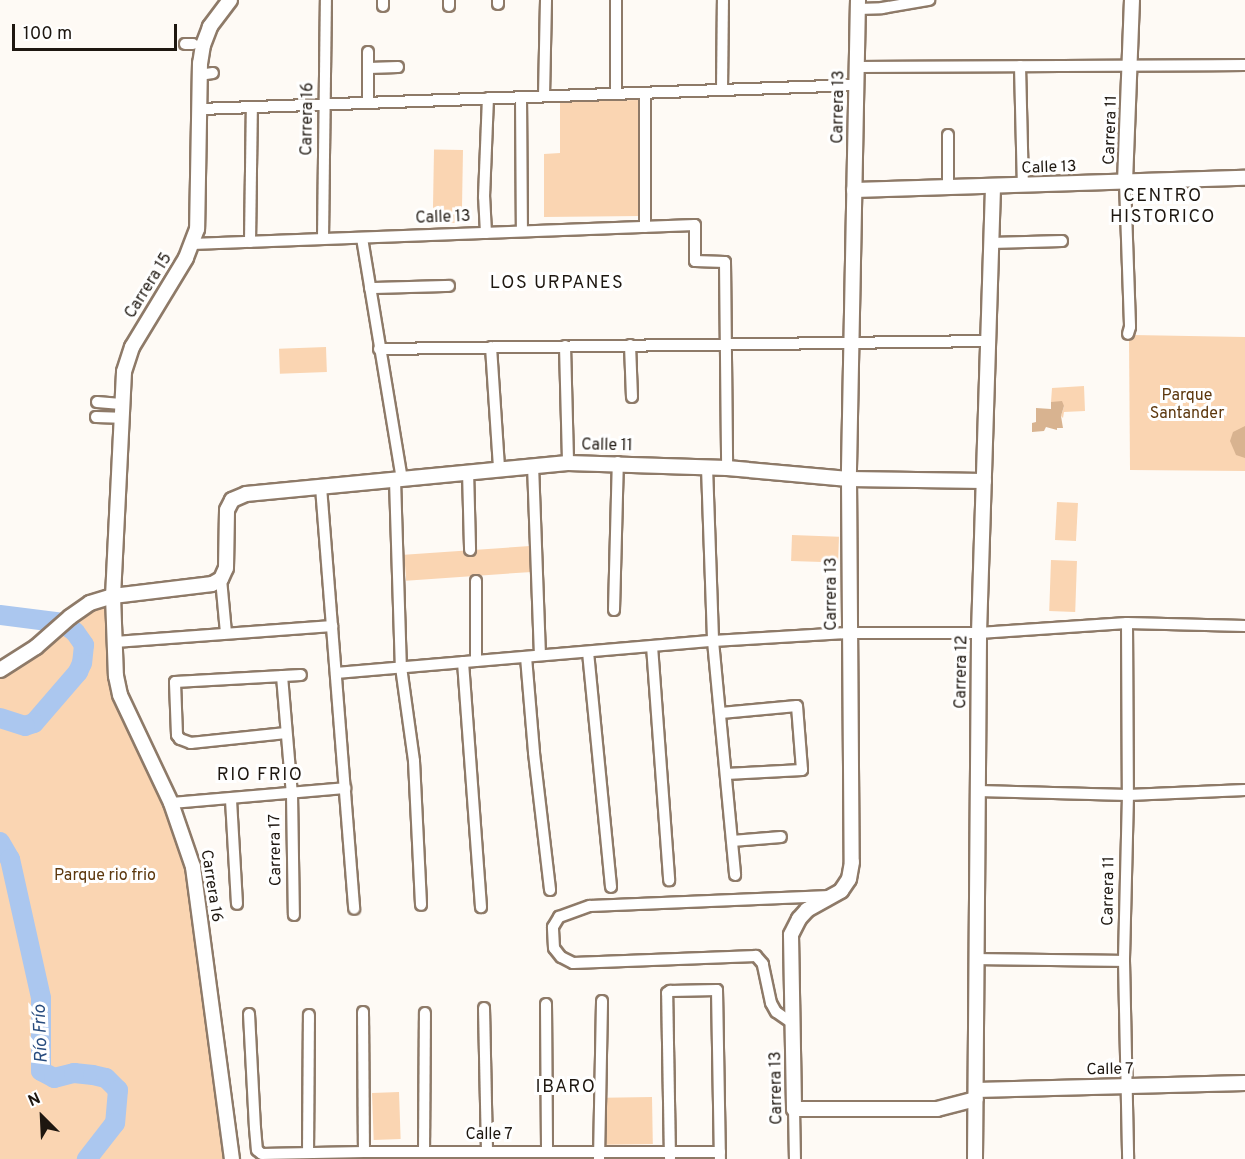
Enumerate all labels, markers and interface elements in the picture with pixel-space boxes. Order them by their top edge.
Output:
scale bar [15,12,180,50]
text: 100 m [23,23,72,46]
street label: Carrera 13 [829,70,849,144]
street label: Carrera 16 [298,82,318,156]
street label: Carrera 11 [1100,95,1122,165]
street label: Calle 13 [1021,157,1077,179]
district label: CENTRO HISTORICO [1110,187,1216,230]
street label: Calle 13 [415,207,471,229]
street label: Carrera 15 [121,250,177,322]
district label: LOS URPANES [490,273,624,295]
park label: Parque Santander [1150,386,1224,424]
street label: Calle 11 [581,436,633,456]
street label: Carrera 13 [822,557,842,631]
street label: Carrera 12 [952,635,972,709]
district label: RIO FRIO [217,765,303,787]
street label: Carrera 17 [266,814,286,886]
street label: Carrera 16 [196,848,226,924]
street label: Carrera 11 [1099,856,1119,926]
park label: Parque rio frio [54,866,156,886]
water label: Río Frío [30,1004,54,1064]
street label: Carrera 13 [767,1051,787,1125]
street label: Calle 7 [1086,1060,1134,1080]
district label: IBARO [536,1077,596,1099]
north arrow [12,1087,72,1147]
text: N [25,1089,44,1112]
street label: Calle 7 [465,1125,513,1145]

